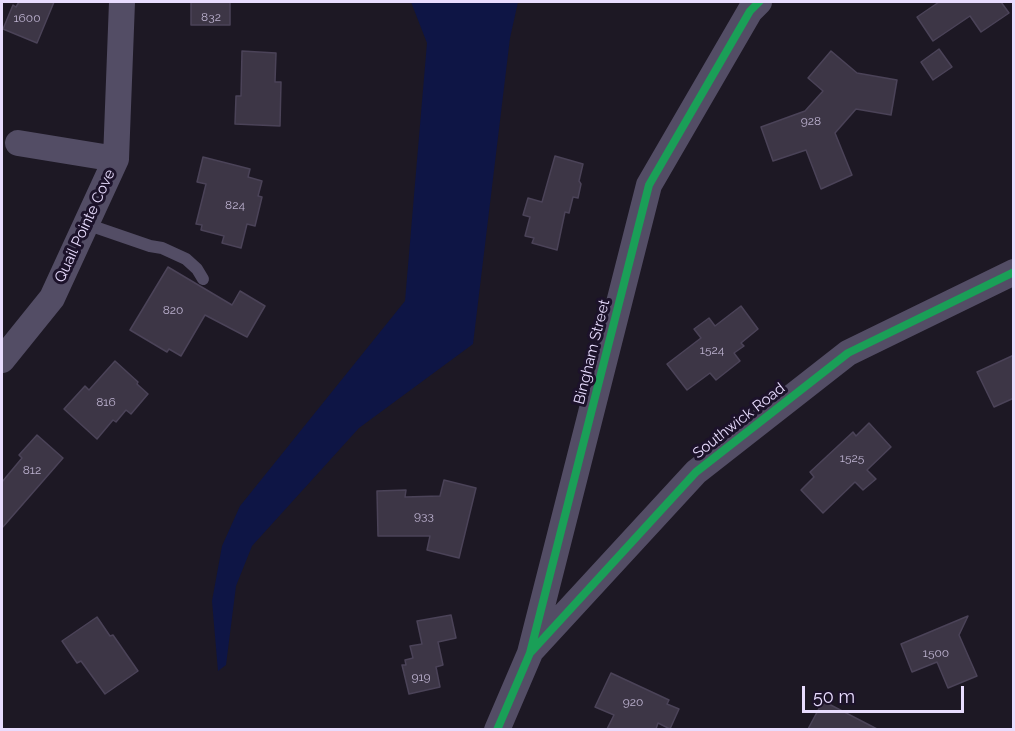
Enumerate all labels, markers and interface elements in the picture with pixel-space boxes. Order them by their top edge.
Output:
house number: 832 [201,10,221,24]
house number: 1600 [13,11,41,25]
house number: 928 [801,114,821,128]
street label: Quail Pointe Cove [51,167,119,285]
house number: 824 [225,198,245,212]
street label: Bingham Street [570,298,614,406]
house number: 820 [163,303,183,317]
house number: 1524 [700,343,724,357]
street label: Southwick Road [689,379,789,463]
house number: 816 [96,395,116,409]
house number: 1525 [840,451,864,465]
house number: 812 [23,463,41,477]
house number: 933 [414,509,434,523]
house number: 1500 [923,646,949,660]
house number: 919 [411,670,431,684]
scale bar [805,674,967,712]
text: 50 m [813,686,855,707]
house number: 920 [623,695,643,709]

